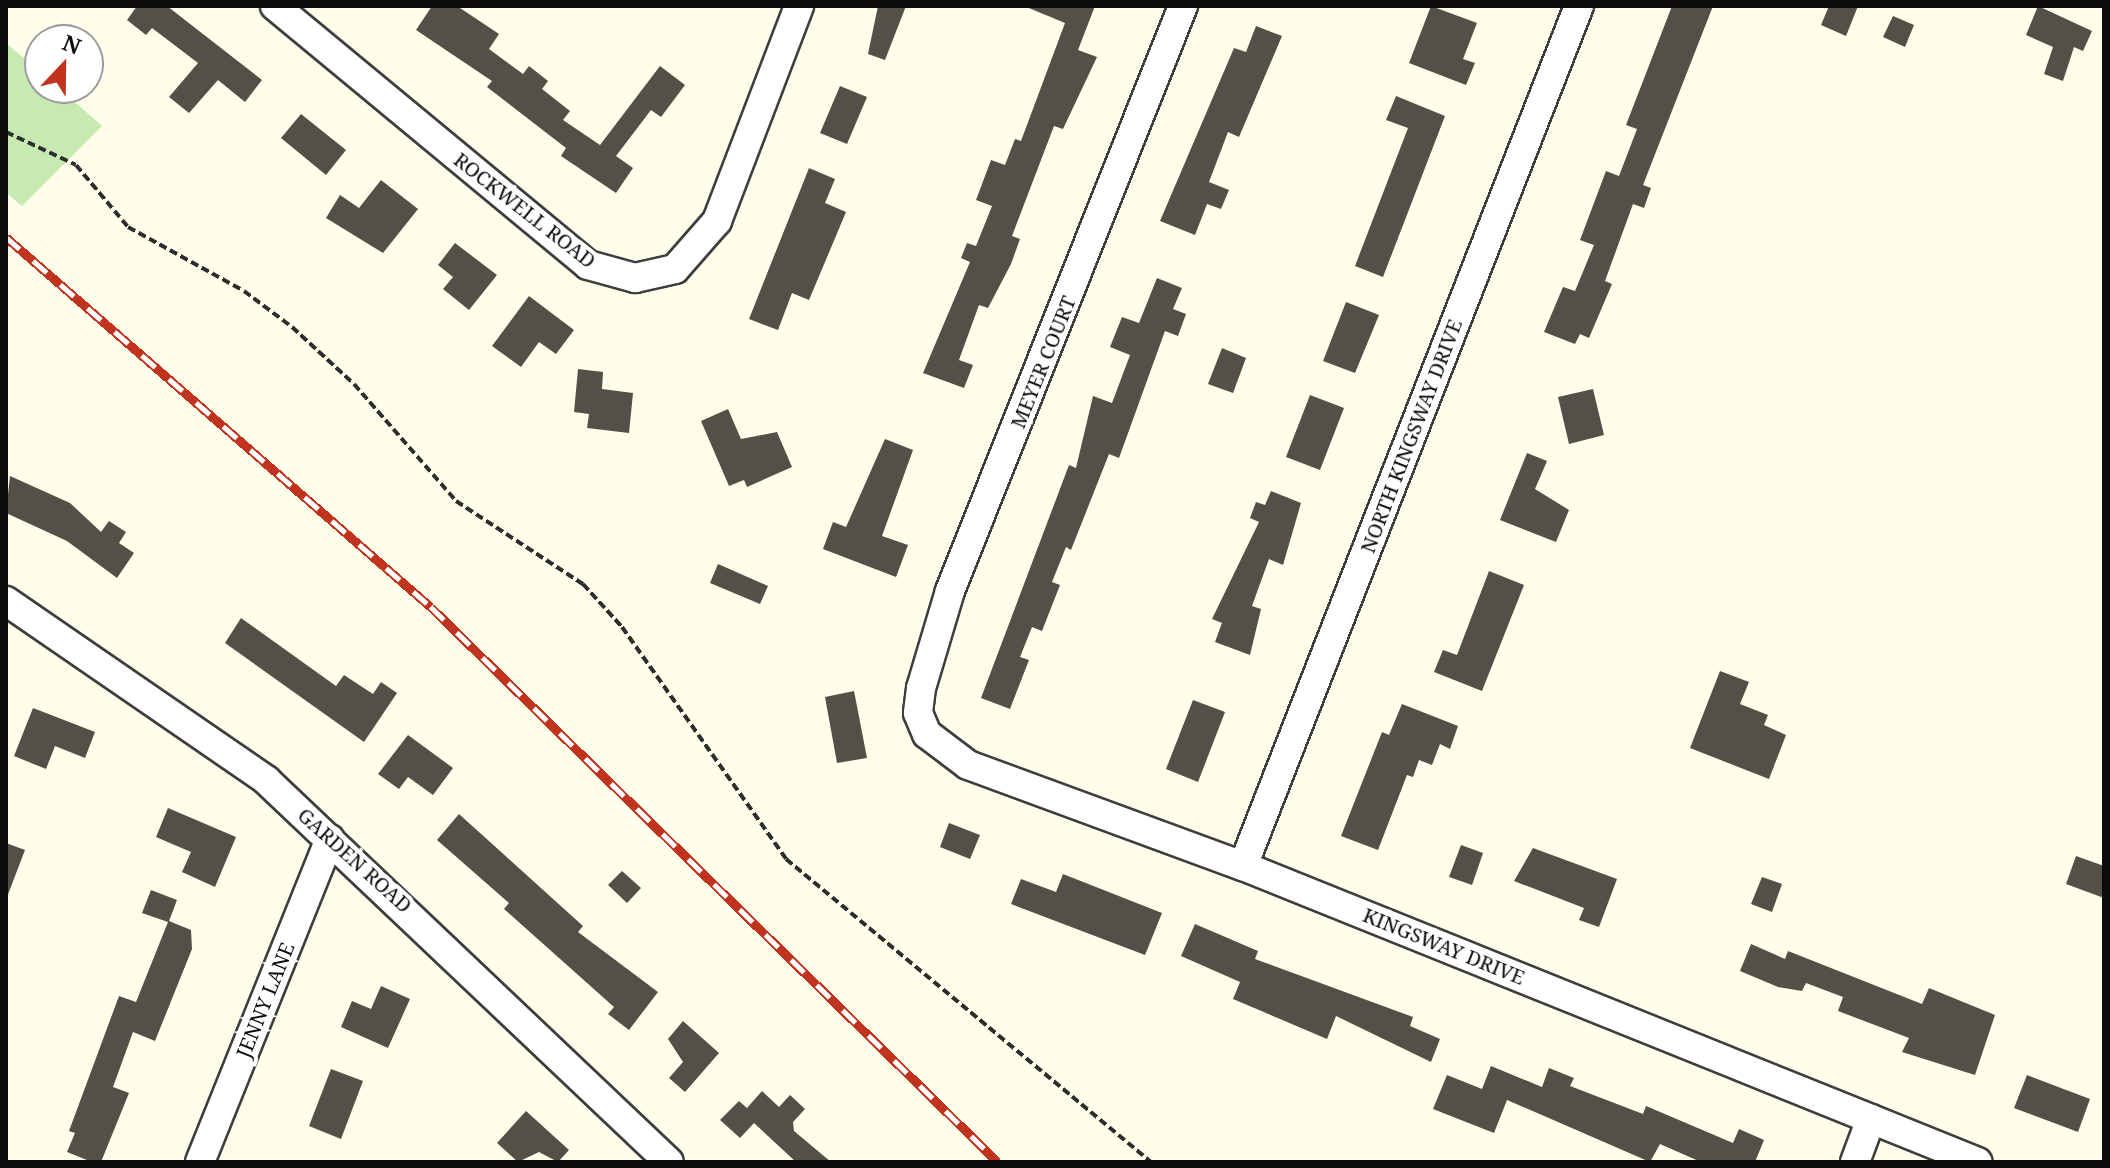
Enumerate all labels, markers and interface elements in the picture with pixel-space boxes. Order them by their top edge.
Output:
north arrow [24,24,104,104]
text: N [59,26,86,61]
street label: ROCKWELL ROAD [449,147,601,273]
street label: MEYER COURT [1006,292,1080,432]
street label: NORTH KINGSWAY DRIVE [1355,316,1467,556]
street label: GARDEN ROAD [293,803,417,917]
street label: KINGSWAY DRIVE [1360,903,1528,989]
street label: JENNY LANE [231,939,299,1061]

